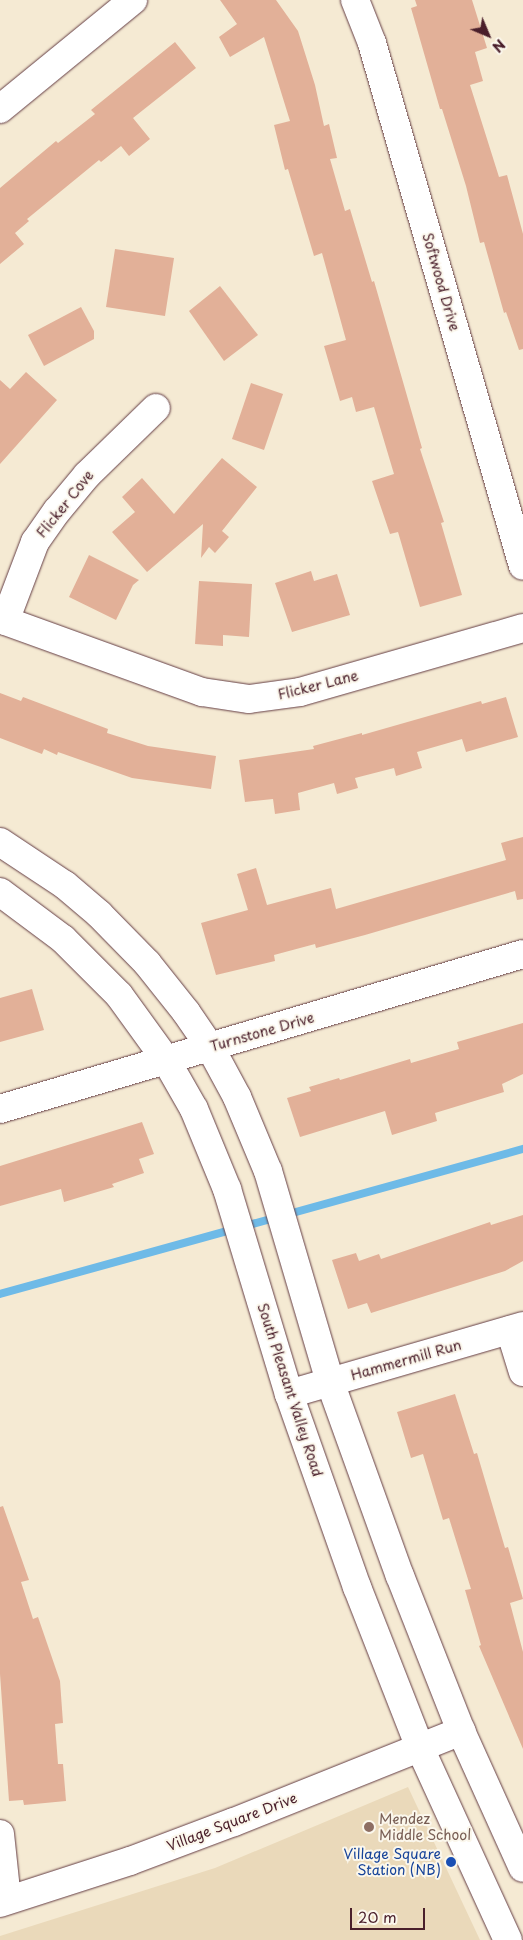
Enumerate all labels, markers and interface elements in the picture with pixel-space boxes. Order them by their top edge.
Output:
north arrow [463,10,513,60]
text: N [488,35,510,57]
street label: Softwood Drive [419,231,463,333]
street label: Flicker Cove [33,467,97,541]
street label: Flicker Lane [276,667,360,703]
street label: Turnstone Drive [208,1009,316,1055]
street label: South Pleasant Valley Road [254,1300,326,1480]
street label: Hammermill Run [349,1336,463,1384]
street label: Village Square Drive [165,1790,299,1854]
place label: Mendez Middle School [379,1811,472,1844]
marker: Mendez Middle School [363,1821,375,1833]
place label: Village Square Station (NB) [344,1846,441,1878]
marker: Village Square Station (NB) [445,1856,457,1868]
scale bar [353,1898,428,1930]
text: 20 m [358,1905,397,1928]

